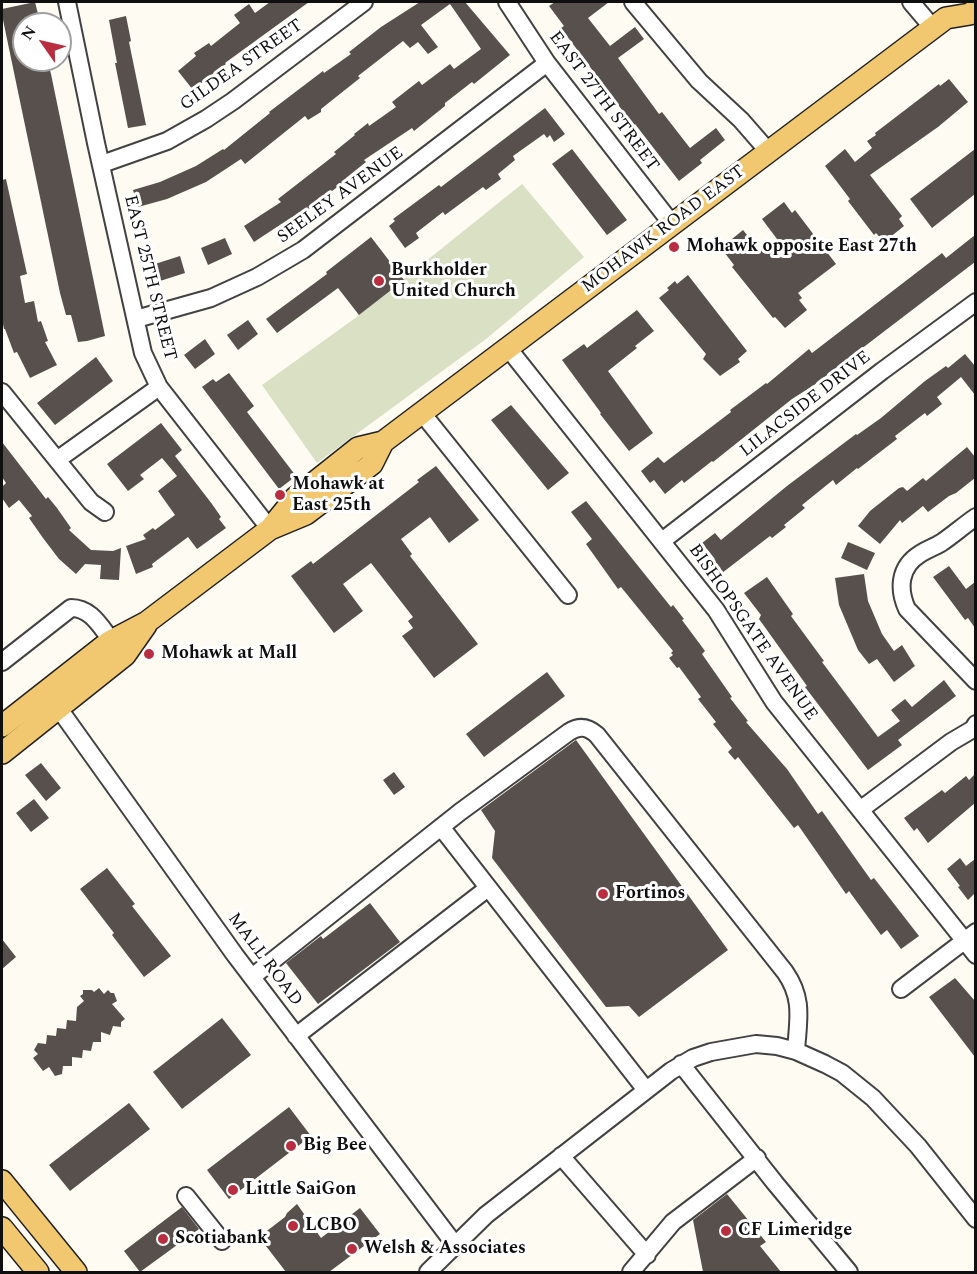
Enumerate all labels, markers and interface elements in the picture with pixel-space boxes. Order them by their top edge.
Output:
north arrow [12,12,72,72]
street label: GILDEA STREET [176,16,308,116]
text: N [15,21,42,45]
street label: EAST 27TH STREET [543,28,663,176]
street label: SEELEY AVENUE [274,143,408,249]
street label: MOHAWK ROAD EAST [578,162,750,298]
street label: EAST 25TH STREET [118,193,180,363]
place label: Mohawk opposite East 27th [686,236,917,258]
marker: Mohawk opposite East 27th [667,240,681,254]
place label: Burkholder United Church [391,260,516,302]
marker: Burkholder United Church [372,274,386,288]
street label: LILACSIDE DRIVE [736,347,876,463]
place label: Mohawk at East 25th [292,474,385,516]
marker: Mohawk at East 25th [273,488,287,502]
street label: BISHOPSGATE AVENUE [683,540,821,726]
place label: Mohawk at Mall [161,643,297,665]
marker: Mohawk at Mall [142,647,156,661]
place label: Fortinos [615,883,685,905]
marker: Fortinos [596,887,610,901]
street label: MALL ROAD [222,909,306,1011]
place label: Big Bee [303,1135,367,1157]
marker: Big Bee [284,1139,298,1153]
place label: Little SaiGon [245,1179,356,1201]
marker: Little SaiGon [226,1183,240,1197]
place label: LCBO [305,1215,357,1237]
marker: LCBO [286,1219,300,1233]
place label: CF Limeridge [738,1220,852,1242]
marker: CF Limeridge [719,1224,733,1238]
place label: Scotiabank [175,1228,268,1250]
marker: Scotiabank [156,1232,170,1246]
place label: Welsh & Associates [364,1238,526,1260]
marker: Welsh & Associates [345,1242,359,1256]

